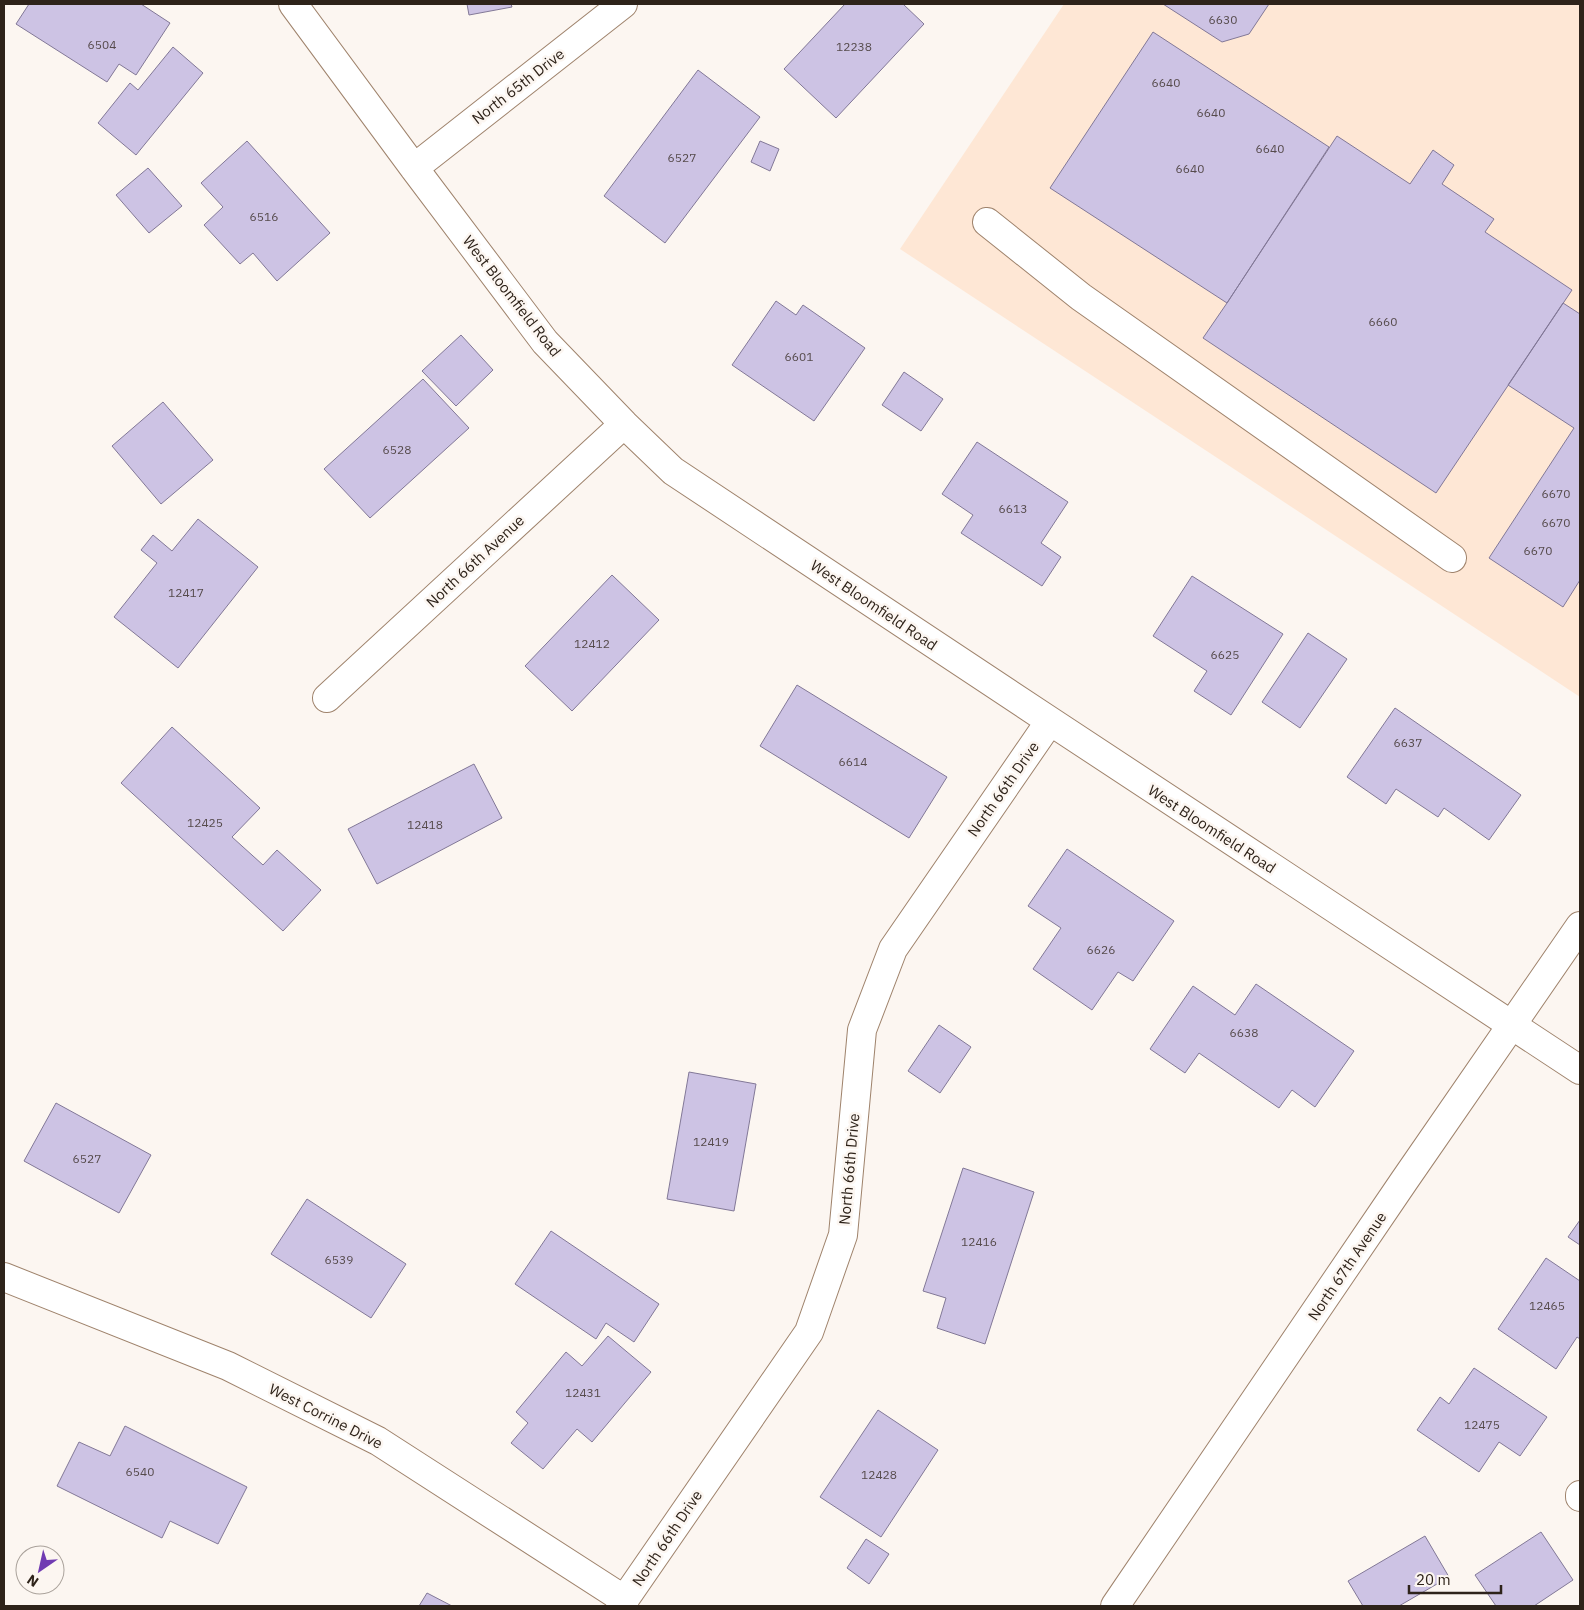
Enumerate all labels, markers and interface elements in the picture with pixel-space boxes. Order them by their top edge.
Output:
house number: 6630 [1209,12,1237,27]
house number: 6504 [88,37,116,52]
house number: 12238 [836,39,872,54]
street label: North 65th Drive [468,44,568,128]
house number: 6640 [1152,75,1180,90]
house number: 6640 [1197,105,1225,120]
house number: 6640 [1256,141,1284,156]
house number: 6527 [668,150,696,165]
house number: 6640 [1176,161,1204,176]
house number: 6516 [250,209,278,224]
street label: West Bloomfield Road [459,232,565,360]
house number: 6660 [1369,314,1397,329]
house number: 6601 [785,349,813,364]
house number: 6528 [383,442,411,457]
house number: 6670 [1542,486,1570,501]
house number: 6613 [999,501,1027,516]
street label: North 66th Avenue [422,511,528,611]
house number: 6670 [1542,515,1570,530]
house number: 6670 [1524,543,1552,558]
street label: West Bloomfield Road [807,556,941,654]
house number: 12417 [168,585,204,600]
house number: 12412 [574,636,610,651]
house number: 6625 [1211,647,1239,662]
house number: 6637 [1394,735,1422,750]
street label: North 66th Drive [963,738,1043,840]
house number: 6614 [839,754,867,769]
street label: West Bloomfield Road [1144,781,1280,877]
house number: 12425 [187,815,223,830]
house number: 12418 [407,817,443,832]
house number: 6626 [1087,942,1115,957]
house number: 6638 [1230,1025,1258,1040]
street label: North 66th Drive [835,1112,863,1226]
house number: 12419 [693,1134,729,1149]
house number: 6527 [73,1151,101,1166]
street label: North 67th Avenue [1304,1208,1390,1324]
house number: 12416 [961,1234,997,1249]
house number: 6539 [325,1252,353,1267]
house number: 12465 [1529,1298,1565,1313]
street label: West Corrine Drive [266,1379,386,1453]
house number: 12431 [565,1385,601,1400]
house number: 12475 [1464,1417,1500,1432]
house number: 6540 [126,1464,154,1479]
house number: 12428 [861,1467,897,1482]
street label: North 66th Drive [628,1486,706,1590]
north arrow [15,1545,65,1595]
scale bar [1409,1562,1502,1594]
text: N [23,1570,42,1591]
text: 20 m [1416,1570,1451,1589]

